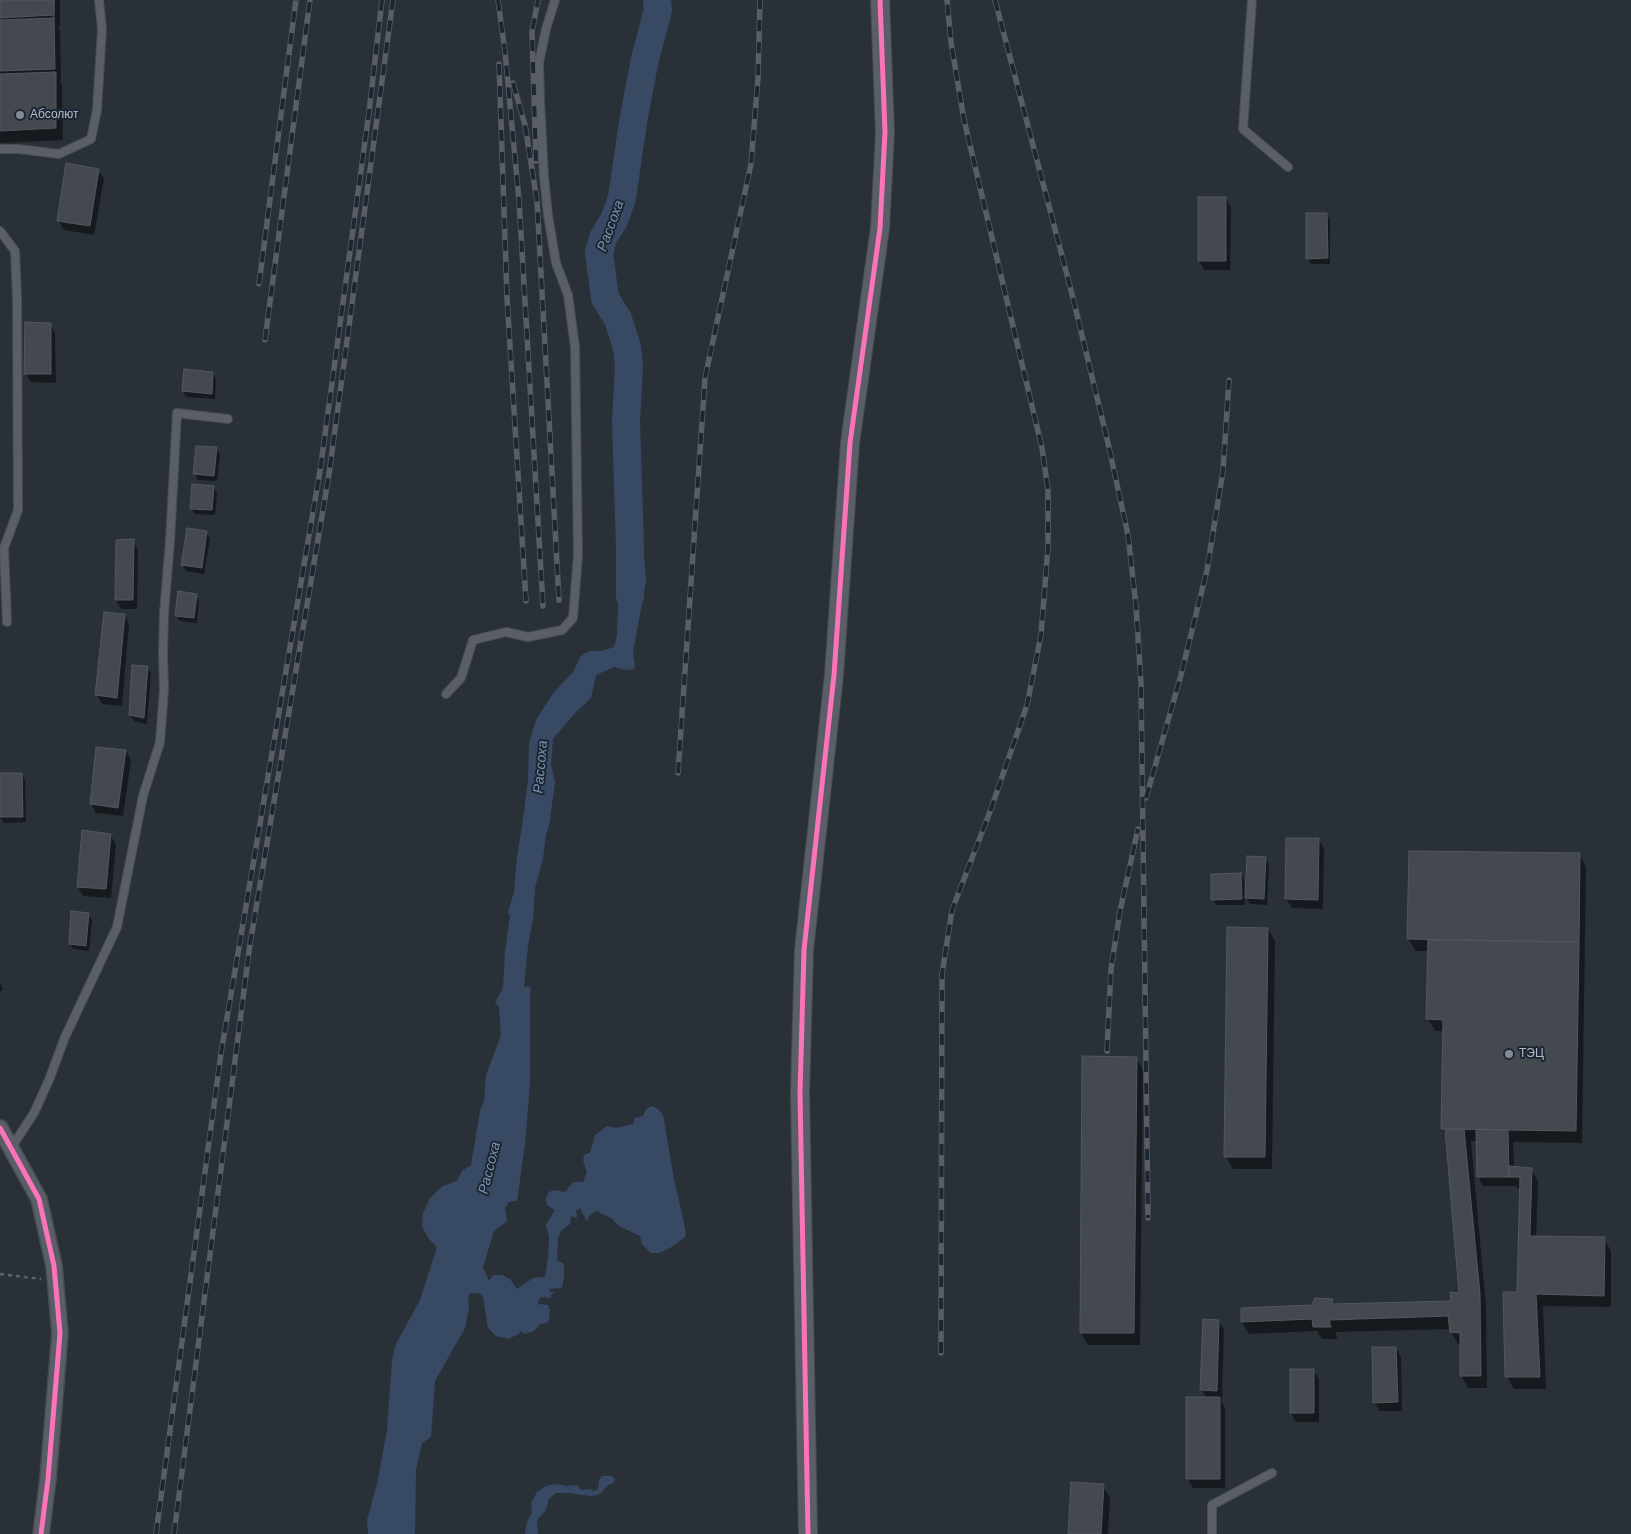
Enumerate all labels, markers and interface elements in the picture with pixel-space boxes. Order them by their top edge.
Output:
place label: Абсолют [30,108,79,122]
marker: Абсолют [14,109,26,121]
water label: Рассоха [594,198,628,254]
water label: Рассоха [530,740,552,794]
place label: ТЭЦ [1519,1047,1544,1061]
marker: ТЭЦ [1503,1048,1515,1060]
water label: Рассоха [475,1140,505,1196]

